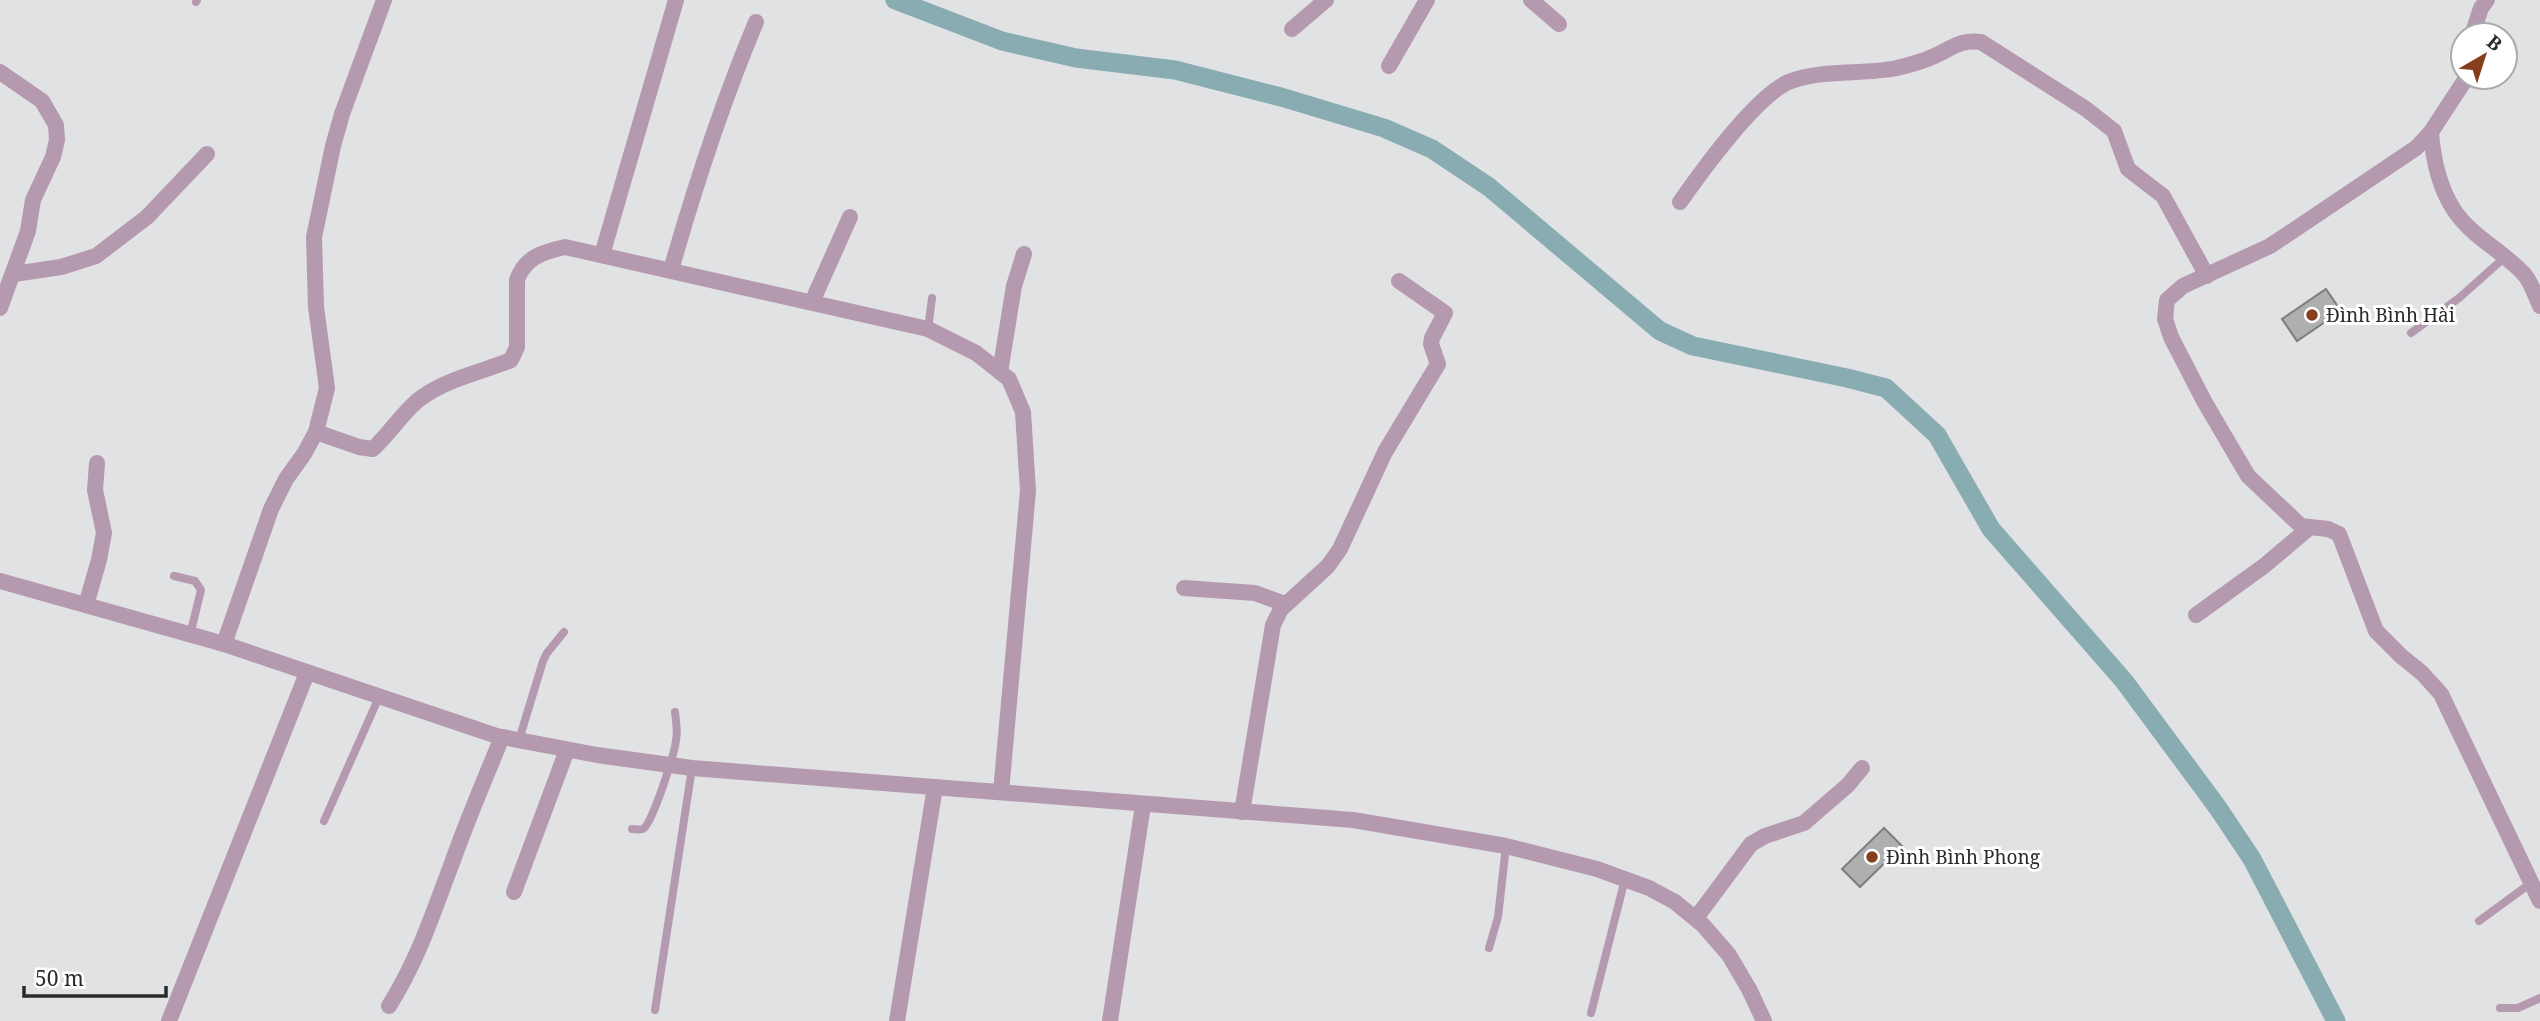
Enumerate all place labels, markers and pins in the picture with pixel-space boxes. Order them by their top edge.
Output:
place label: Đình Bình Hài [2326,302,2455,328]
marker: Đình Bình Hài [2304,307,2320,323]
place label: Đình Bình Phong [1886,844,2040,870]
marker: Đình Bình Phong [1864,849,1880,865]

